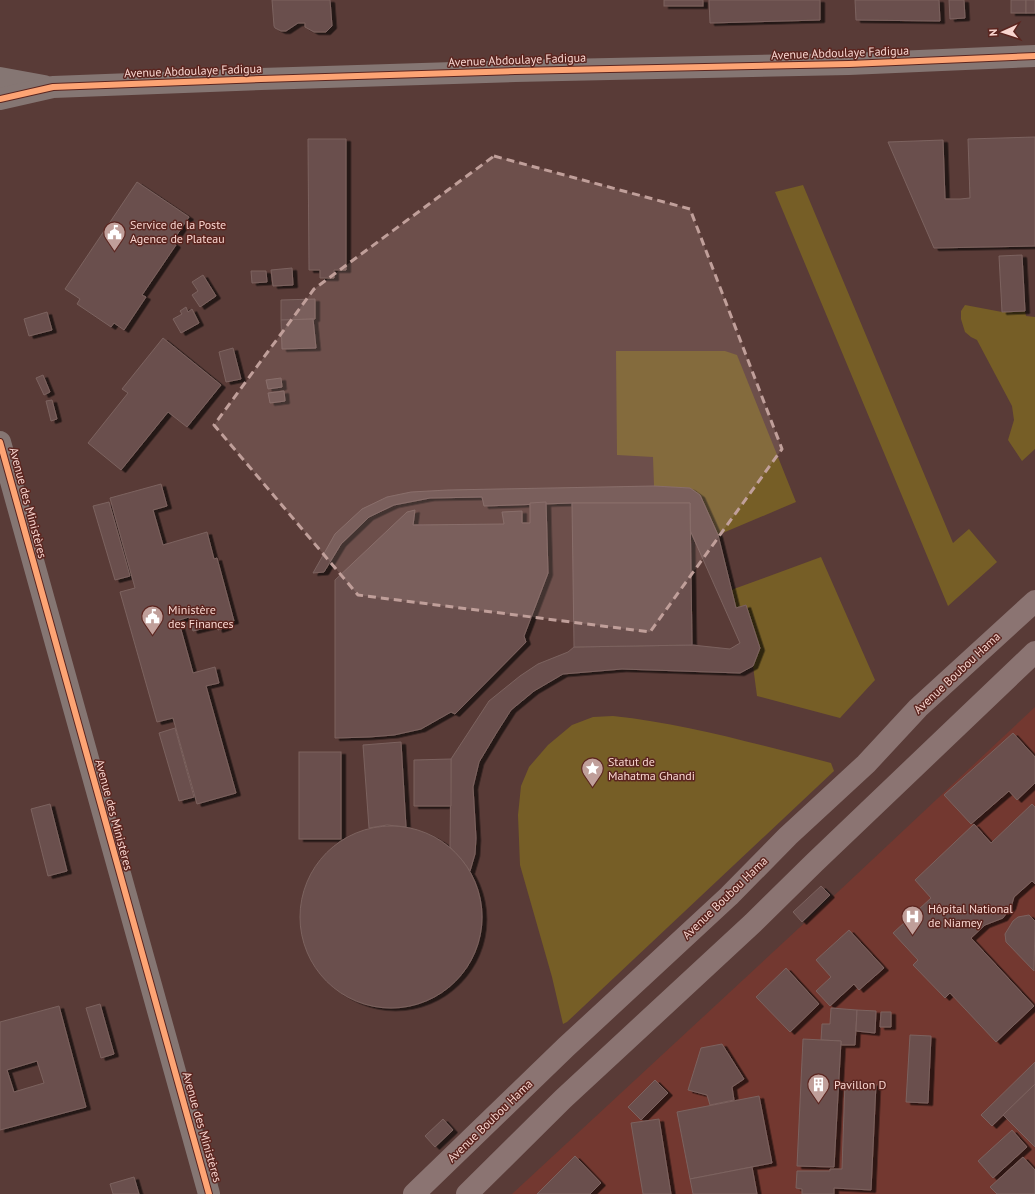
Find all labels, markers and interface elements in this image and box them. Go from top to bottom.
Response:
north arrow [983,12,1023,52]
text: N [986,29,1000,37]
street label: Avenue Abdoulaye Fadigua [771,43,909,62]
street label: Avenue Abdoulaye Fadigua [448,50,586,69]
street label: Avenue Abdoulaye Fadigua [124,61,262,80]
place label: Service de la Poste Agence de Plateau [130,217,226,246]
public building icon: Service de la Poste Agence de Plateau [101,219,127,252]
street label: Avenue des Ministères [6,446,51,560]
place label: Ministère des Finances [168,602,234,631]
public building icon: Ministère des Finances [140,604,166,637]
street label: Avenue Boubou Hama [910,629,1003,717]
place label: Statut de Mahatma Ghandi [608,754,695,783]
place icon: Statut de Mahatma Ghandi [580,756,606,789]
street label: Avenue des Ministères [92,758,137,872]
street label: Avenue Boubou Hama [679,853,770,942]
place label: Hôpital National de Niamey [928,901,1013,930]
hospital icon: Hôpital National de Niamey [899,903,925,936]
street label: Avenue des Ministères [180,1070,225,1184]
building icon: Pavillon D [806,1072,832,1105]
street label: Avenue Boubou Hama [444,1076,535,1165]
place label: Pavillon D [834,1077,886,1092]

